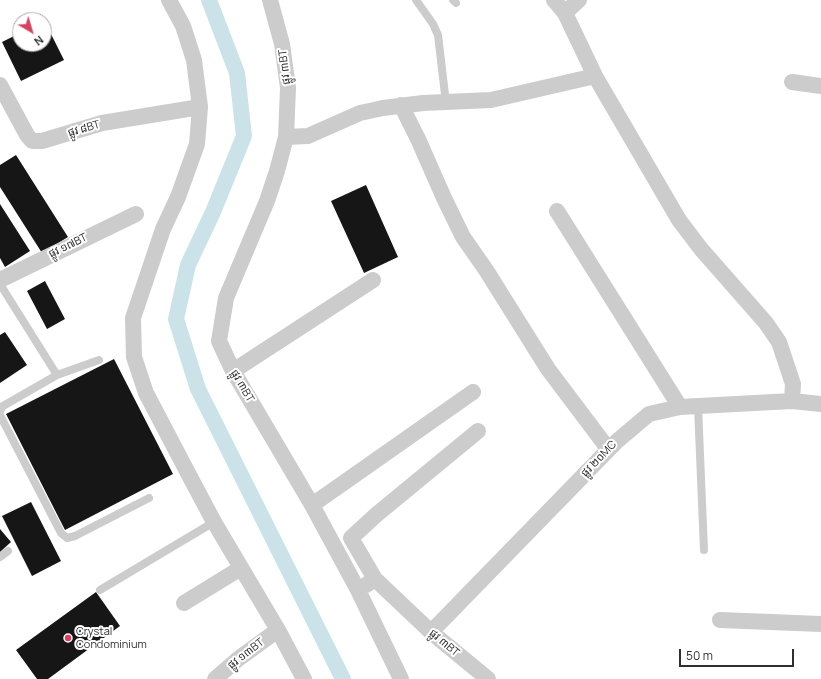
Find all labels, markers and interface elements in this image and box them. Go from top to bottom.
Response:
north arrow [12,12,52,52]
text: N [31,33,47,49]
street label: ផ្លូវ ៣BT [276,49,294,85]
street label: ផ្លូវ ៨BT [66,118,102,140]
street label: ផ្លូវ ១៧BT [46,231,90,261]
street label: ផ្លូវ ៣BT [227,367,257,405]
street label: ផ្លូវ ២០MC [579,438,619,480]
place label: Crystal Condominium [76,625,147,651]
street label: ផ្លូវ ៣BT [426,627,462,659]
marker: Crystal Condominium [63,633,73,643]
street label: ផ្លូវ ១៣BT [225,636,267,672]
scale bar [681,641,796,667]
text: 50 m [686,647,713,664]

